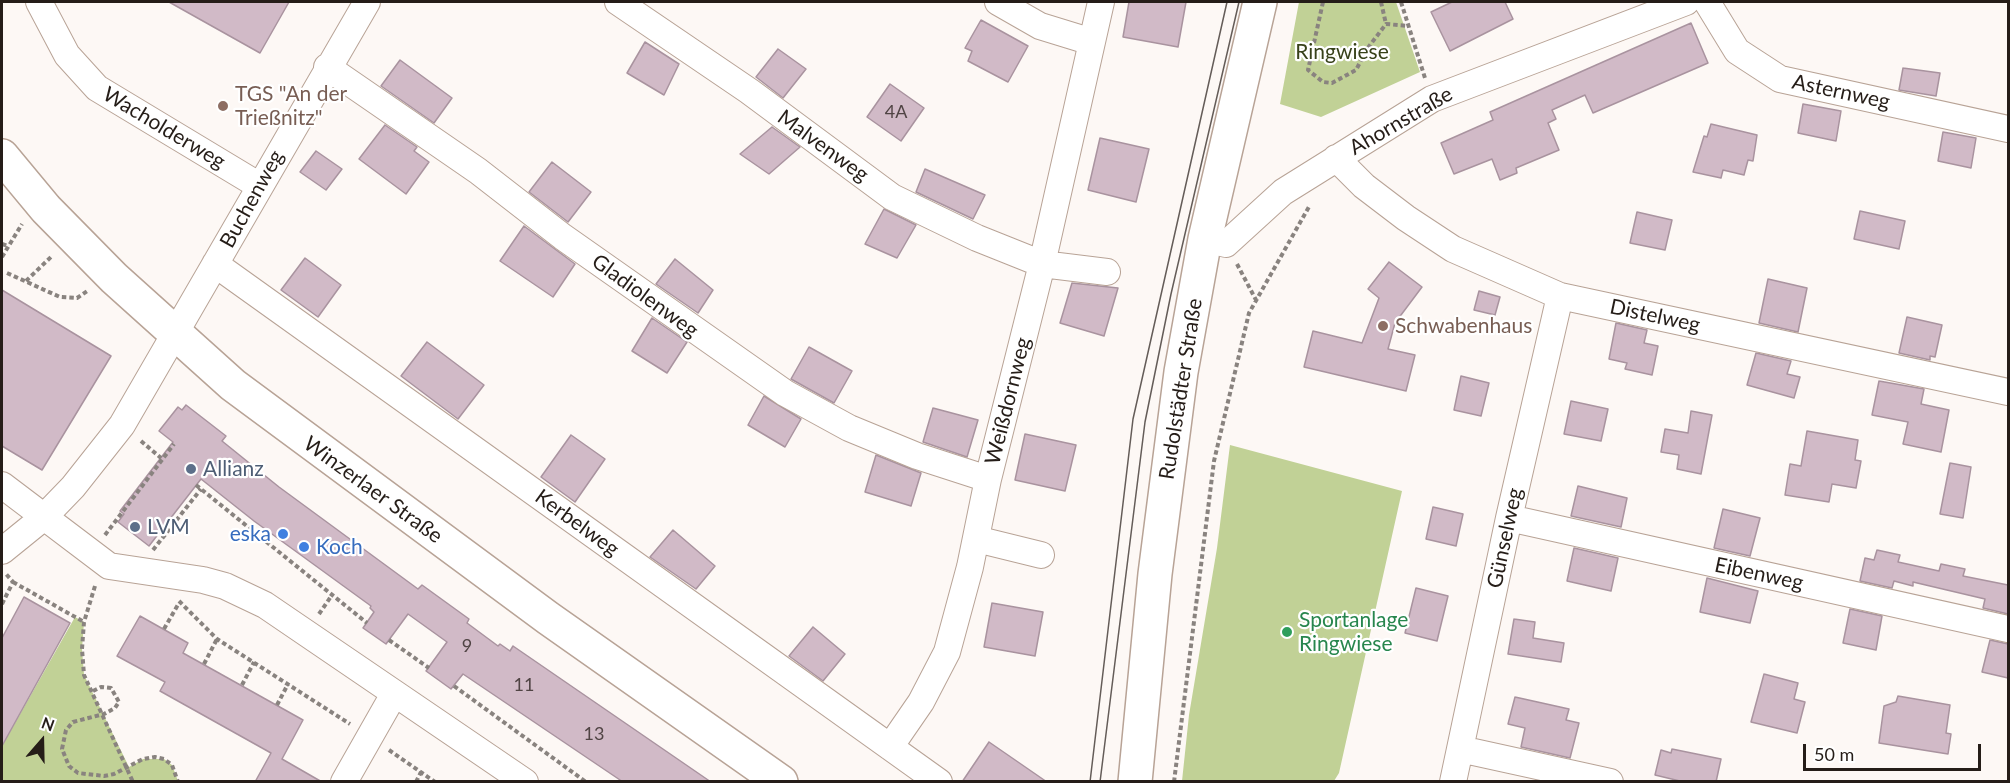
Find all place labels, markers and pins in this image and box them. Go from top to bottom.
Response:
place label: TGS "An der Trießnitz" [235,81,347,131]
marker: TGS "An der Trießnitz" [216,99,230,113]
place label: Schwabenhaus [1395,313,1532,339]
marker: Schwabenhaus [1376,319,1390,333]
place label: Allianz [203,456,264,482]
marker: Allianz [184,462,198,476]
place label: LVM [147,514,190,540]
marker: LVM [128,520,142,534]
place label: eska [230,521,271,547]
marker: eska [276,527,290,541]
place label: Koch [316,534,363,560]
marker: Koch [297,540,311,554]
place label: Sportanlage Ringwiese [1299,607,1408,657]
marker: Sportanlage Ringwiese [1280,625,1294,639]

